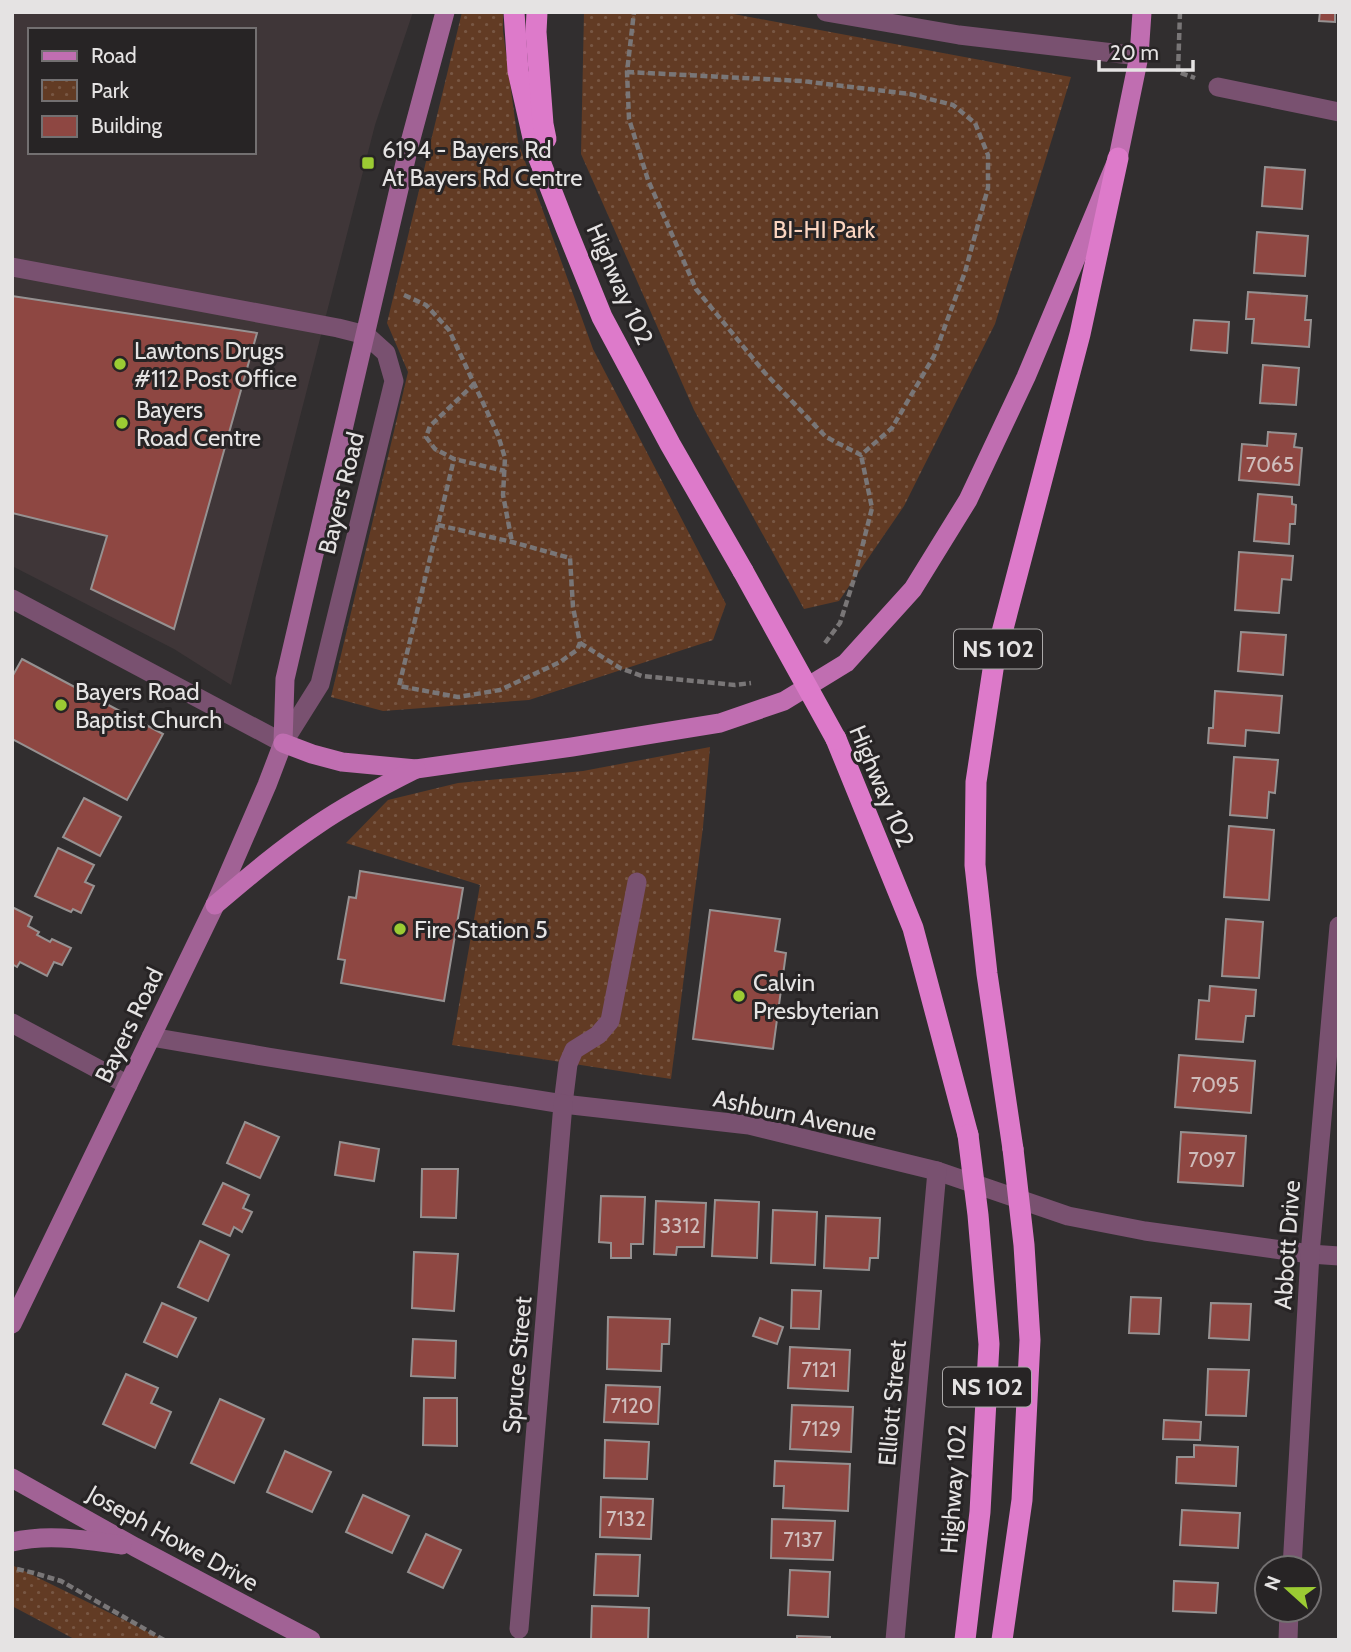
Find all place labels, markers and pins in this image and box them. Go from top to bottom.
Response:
place label: 6194 - Bayers Rd At Bayers Rd Centre [382,135,582,192]
marker: 6194 - Bayers Rd At Bayers Rd Centre [360,155,376,171]
place label: Lawtons Drugs #112 Post Office [134,336,297,393]
marker: Lawtons Drugs #112 Post Office [112,356,128,372]
place label: Bayers Road Centre [136,395,261,452]
marker: Bayers Road Centre [114,415,130,431]
place label: Bayers Road Baptist Church [75,677,222,734]
marker: Bayers Road Baptist Church [53,697,69,713]
place label: Fire Station 5 [414,915,548,944]
marker: Fire Station 5 [392,921,408,937]
place label: Calvin Presbyterian [753,968,879,1025]
marker: Calvin Presbyterian [731,988,747,1004]

